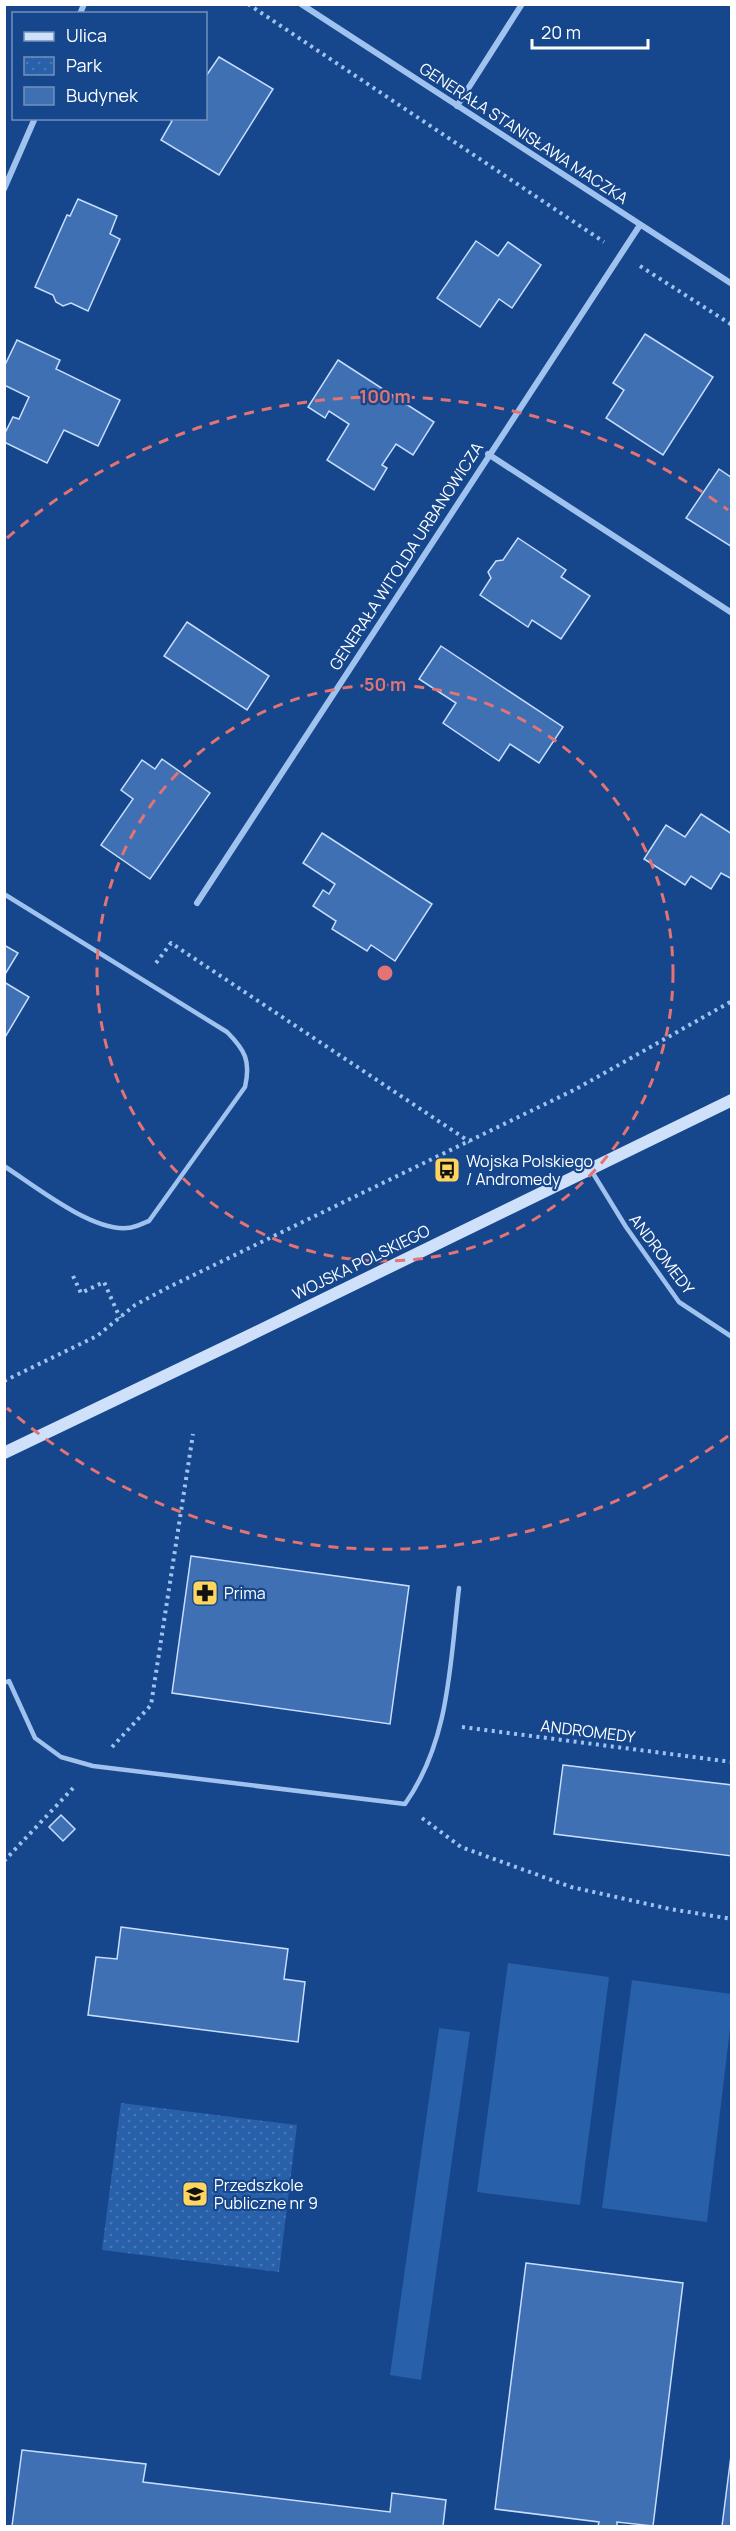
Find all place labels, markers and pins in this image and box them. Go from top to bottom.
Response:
centre of rings [375,963,395,983]
place label: Wojska Polskiego / Andromedy [466,1150,593,1190]
bus stop icon: Wojska Polskiego / Andromedy [432,1155,462,1185]
pharmacy icon: Prima [190,1578,220,1608]
place label: Prima [224,1582,266,1604]
place label: Przedszkole Publiczne nr 9 [214,2174,318,2214]
school or university icon: Przedszkole Publiczne nr 9 [180,2179,210,2209]

